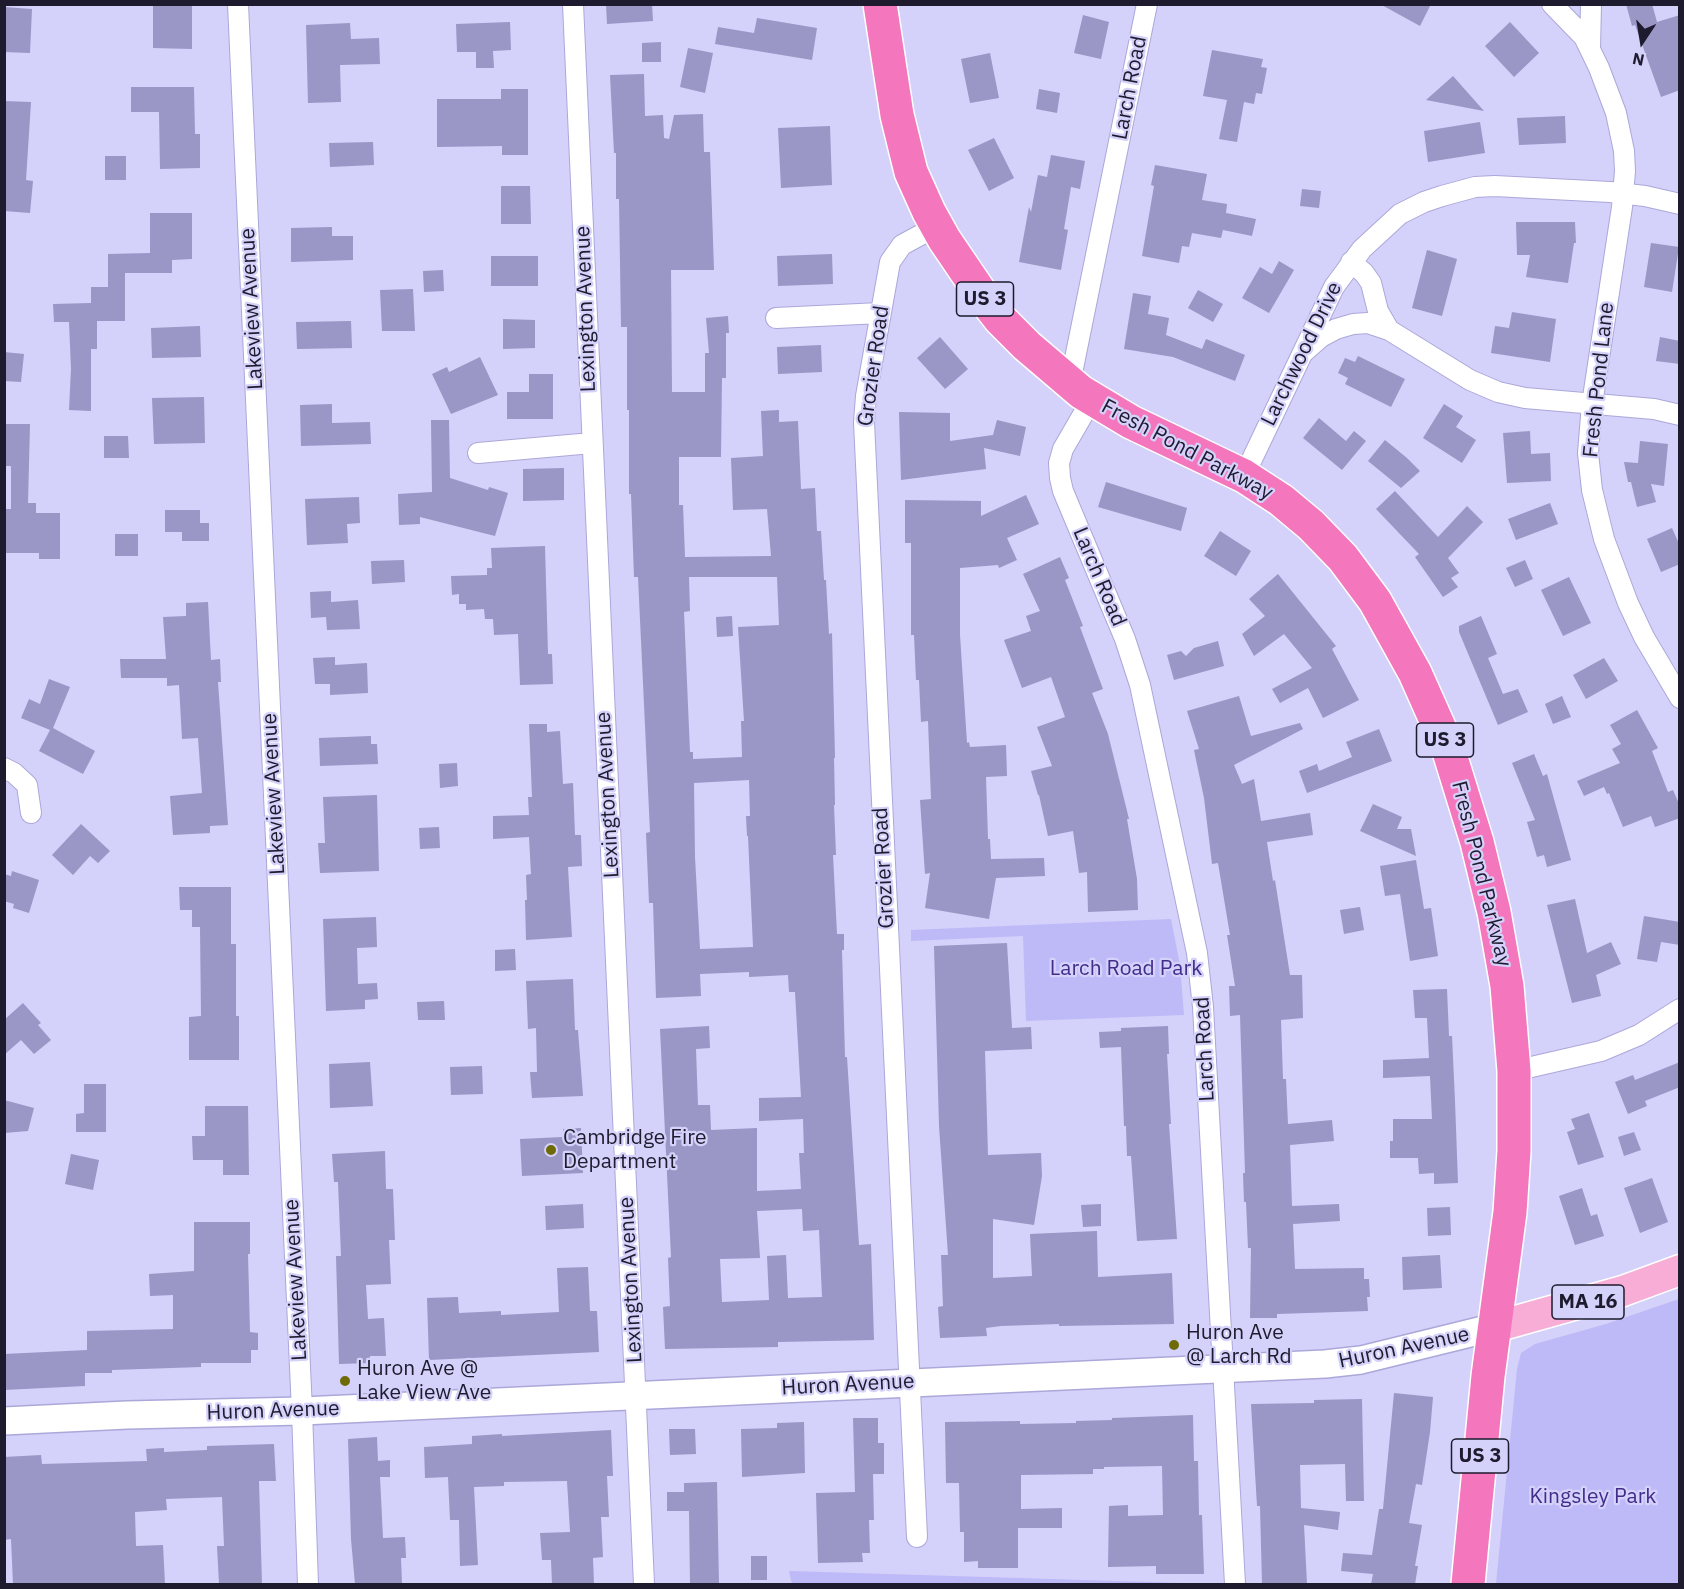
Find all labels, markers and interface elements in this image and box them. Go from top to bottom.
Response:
north arrow [1612,12,1672,72]
street label: Larch Road [1108,34,1152,142]
text: N [1631,49,1646,71]
street label: Lexington Avenue [571,225,601,393]
street label: Lakeview Avenue [235,227,269,391]
street label: Larchwood Drive [1256,278,1348,430]
road number: US 3 [956,282,1014,316]
street label: Fresh Pond Lane [1578,301,1620,459]
street label: Grozier Road [853,304,895,428]
street label: Fresh Pond Parkway [1097,394,1277,506]
street label: Larch Road [1067,524,1131,630]
street label: Lexington Avenue [591,711,625,879]
street label: Lakeview Avenue [257,712,291,876]
road number: US 3 [1416,723,1474,757]
street label: Fresh Pond Parkway [1446,778,1516,970]
street label: Grozier Road [868,807,900,929]
park label: Larch Road Park [1050,956,1202,982]
street label: Larch Road [1190,996,1220,1102]
place label: Cambridge Fire Department [563,1125,706,1175]
marker: Cambridge Fire Department [544,1143,558,1157]
street label: Lexington Avenue [614,1196,648,1364]
street label: Lakeview Avenue [279,1198,313,1362]
road number: MA 16 [1552,1285,1624,1319]
place label: Huron Ave @ Larch Rd [1186,1320,1292,1370]
street label: Huron Avenue [1336,1322,1472,1374]
marker: Huron Ave @ Larch Rd [1167,1338,1181,1352]
place label: Huron Ave @ Lake View Ave [357,1356,491,1406]
street label: Huron Avenue [781,1369,915,1401]
marker: Huron Ave @ Lake View Ave [338,1374,352,1388]
street label: Huron Avenue [206,1396,340,1426]
road number: US 3 [1452,1439,1508,1473]
park label: Kingsley Park [1530,1484,1656,1510]

